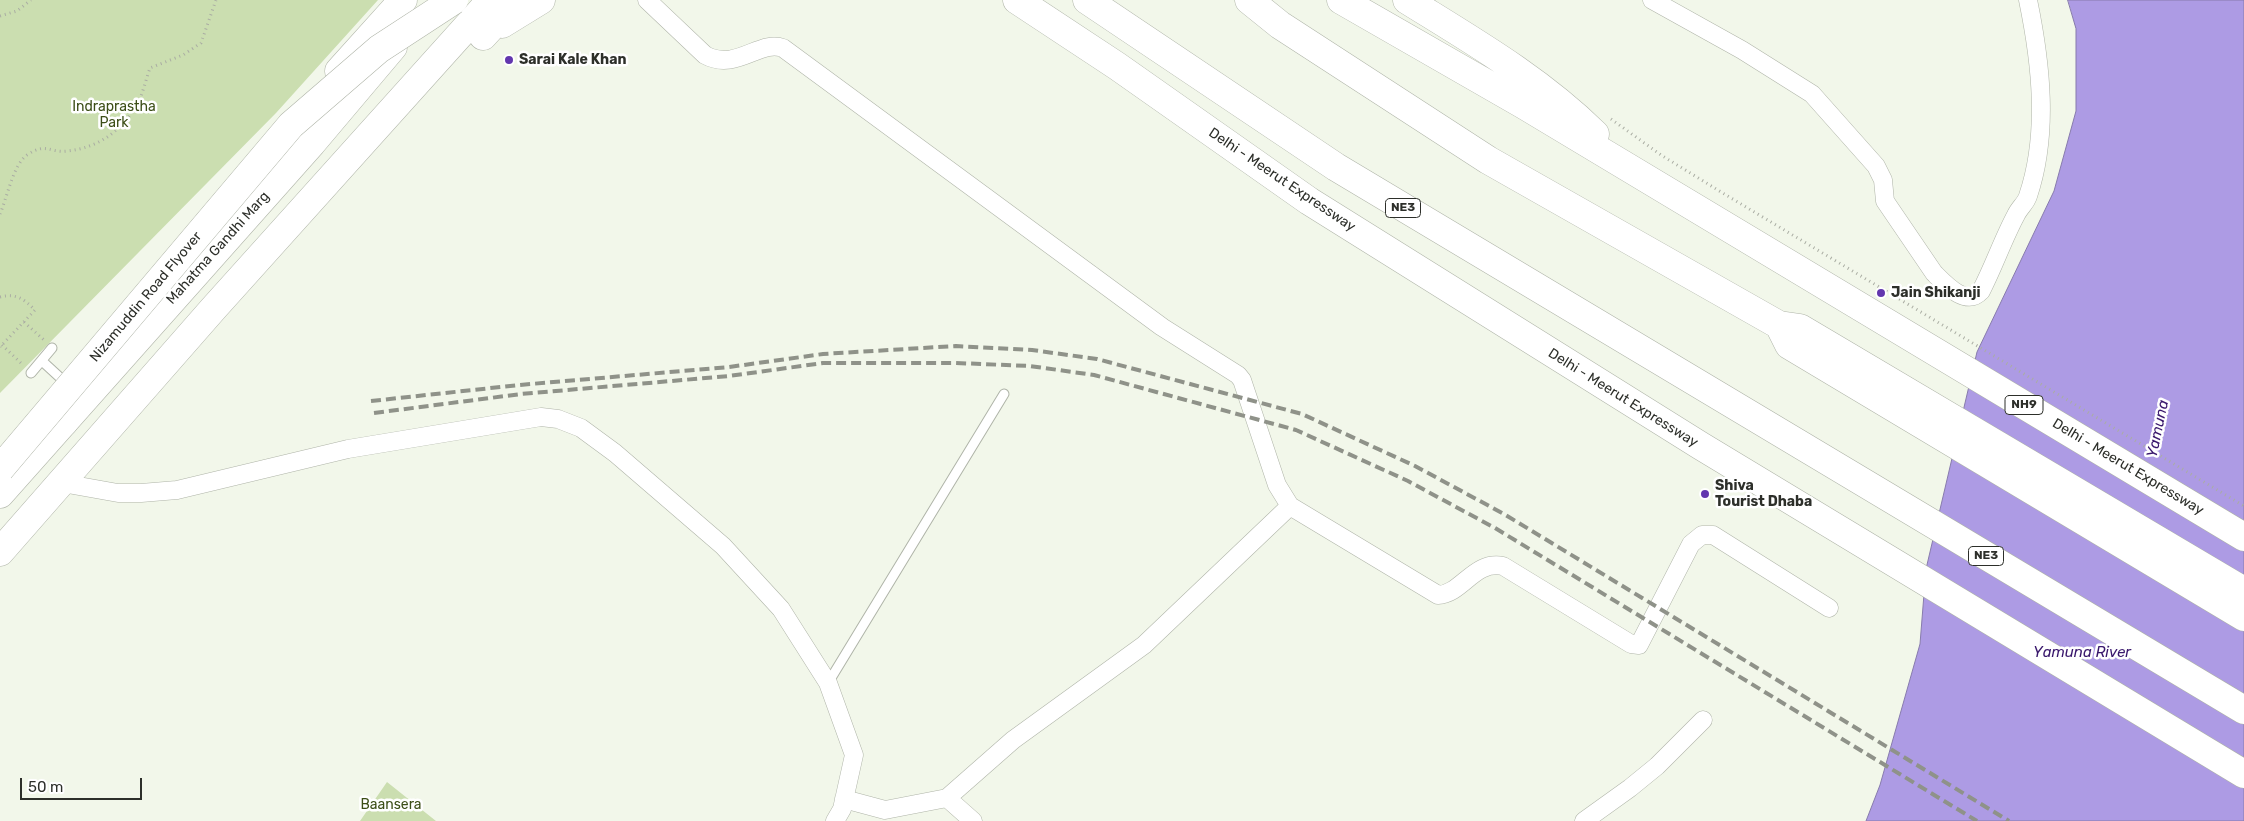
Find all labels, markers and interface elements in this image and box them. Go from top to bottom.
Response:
place label: Sarai Kale Khan [519,52,626,68]
marker: Sarai Kale Khan [503,54,515,66]
park label: Indraprastha Park [72,99,156,132]
street label: Delhi - Meerut Expressway [1205,124,1359,236]
street label: Mahatma Gandhi Marg [163,188,273,308]
road number: NE3 [1386,198,1420,218]
street label: Nizamuddin Road Flyover [87,228,205,366]
place label: Jain Shikanji [1891,285,1981,301]
marker: Jain Shikanji [1875,287,1887,299]
street label: Delhi - Meerut Expressway [1545,345,1701,451]
road number: NH9 [2005,396,2043,414]
water label: Yamuna [2143,398,2173,460]
street label: Delhi - Meerut Expressway [2049,415,2207,519]
place label: Shiva Tourist Dhaba [1715,478,1812,511]
marker: Shiva Tourist Dhaba [1699,488,1711,500]
road number: NE3 [1968,546,2004,566]
water label: Yamuna River [2033,644,2131,662]
scale bar [22,768,145,800]
text: 50 m [28,778,63,796]
park label: Baansera [360,797,422,813]

